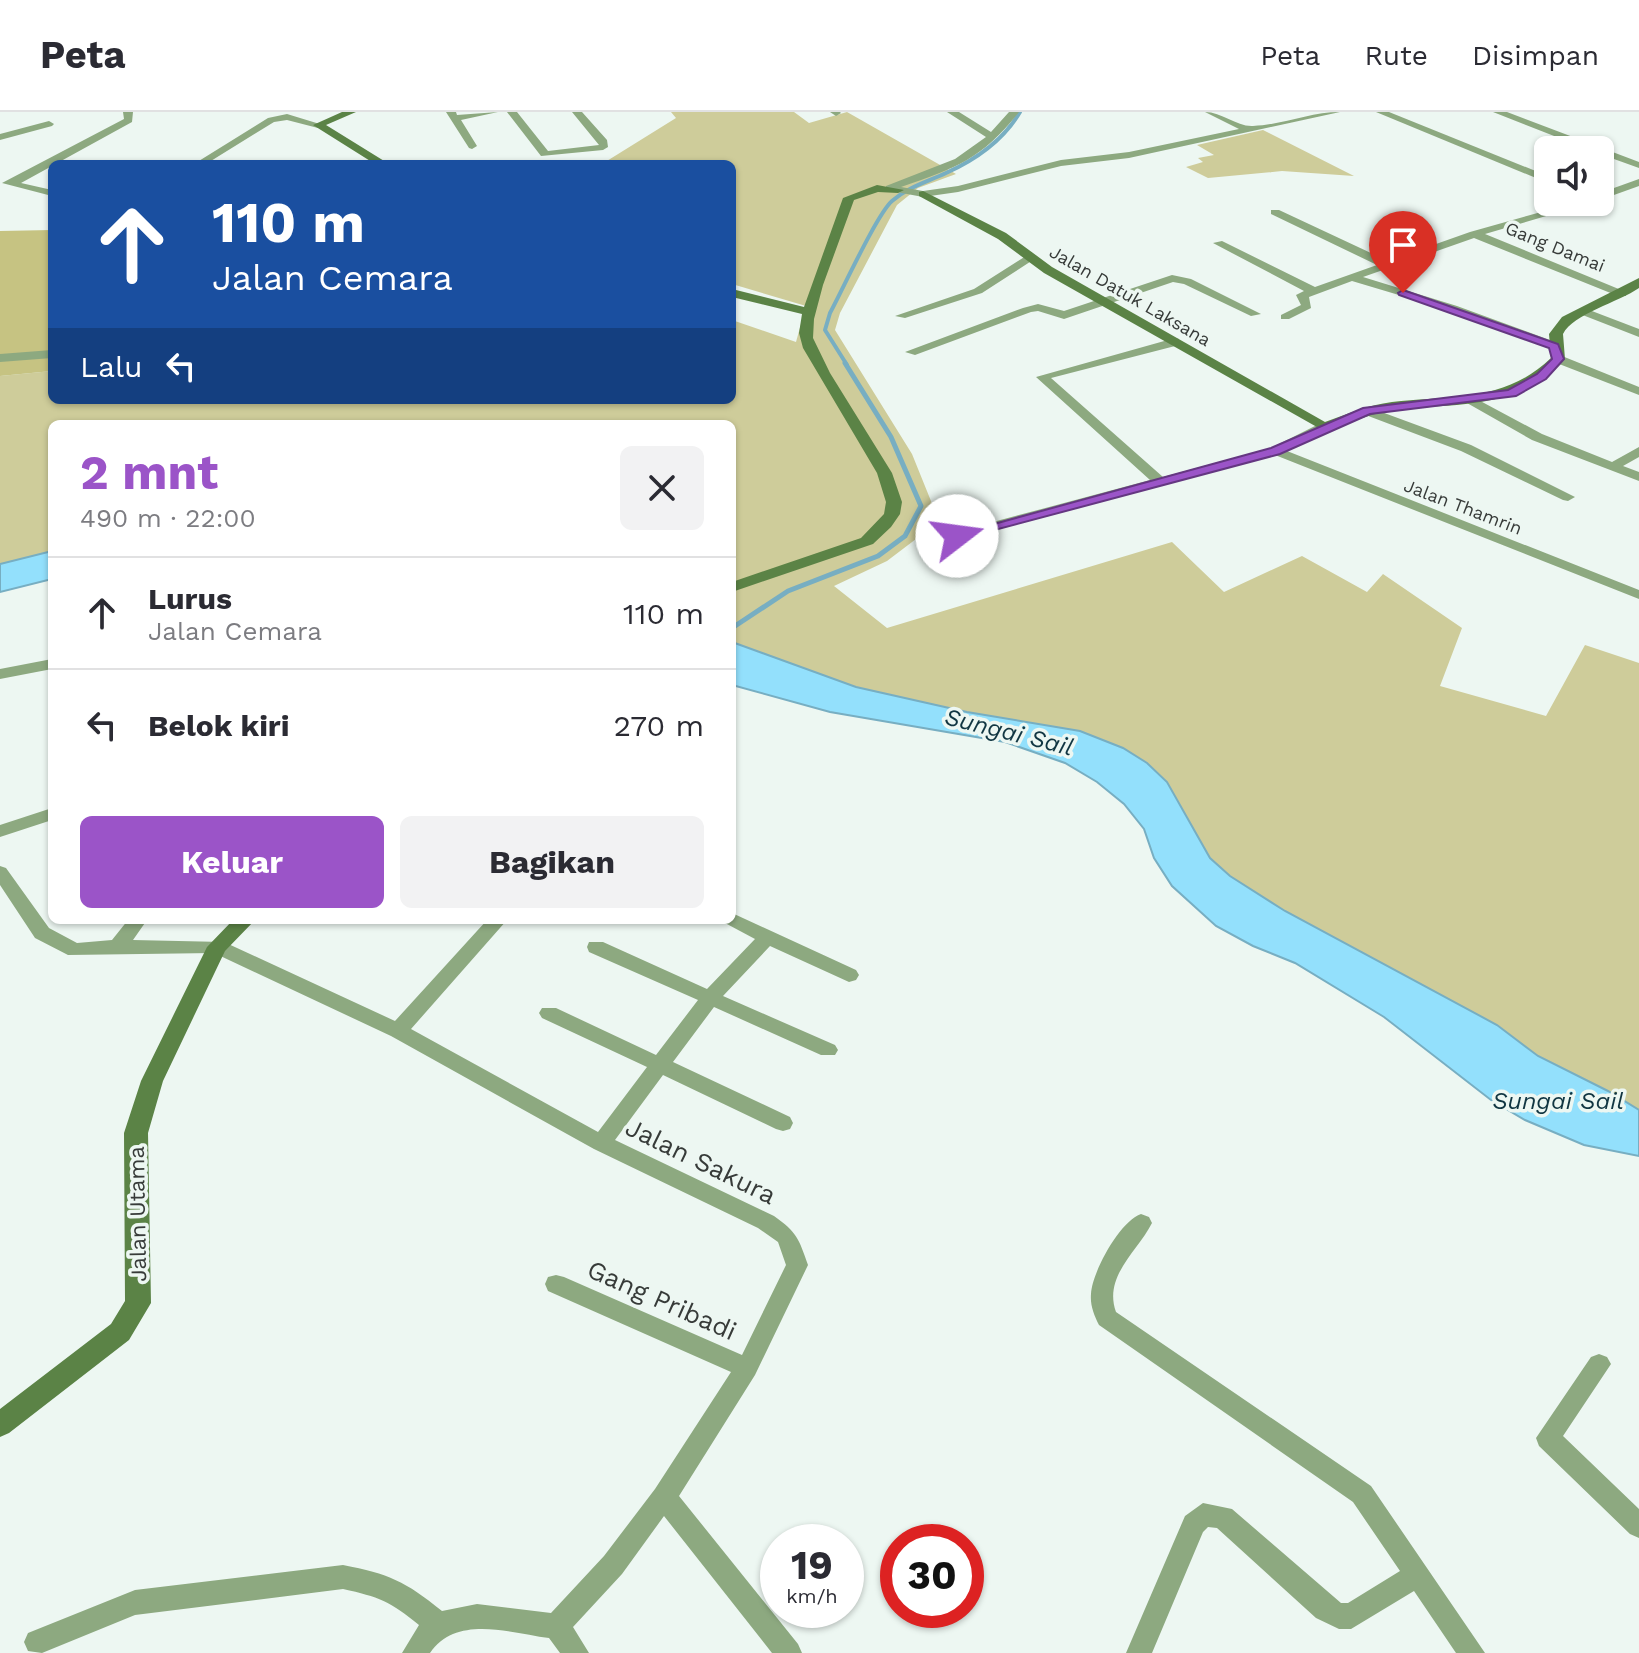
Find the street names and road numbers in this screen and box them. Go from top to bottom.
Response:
street label: Gang Damai [1502,217,1608,276]
street label: Jalan Datuk Laksana [1046,241,1214,350]
street label: Jalan Thamrin [1401,474,1525,539]
street label: Jalan Sakura [621,1112,781,1210]
street label: Jalan Utama [124,1146,151,1282]
street label: Gang Pribadi [583,1254,741,1346]

